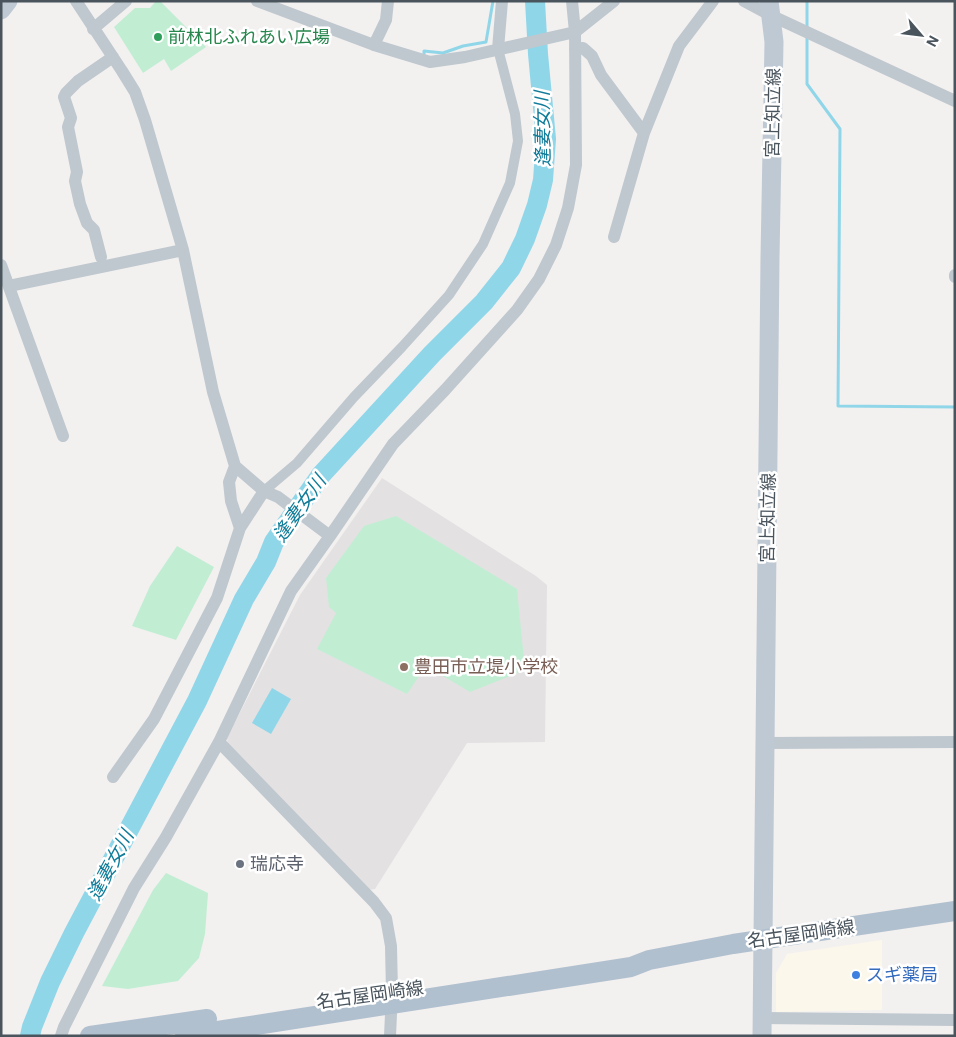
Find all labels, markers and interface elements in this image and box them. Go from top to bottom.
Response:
north arrow [896,10,946,60]
place label: 前林北ふれあい広場 [168,26,330,47]
marker: 前林北ふれあい広場 [152,31,164,43]
text: N [923,33,942,49]
street label: 宮上知立線 [761,68,784,158]
water label: 逢妻女川 [530,89,555,167]
water label: 逢妻女川 [268,469,332,546]
street label: 宮上知立線 [756,473,779,563]
place label: 豊田市立堤小学校 [414,656,558,677]
marker: 豊田市立堤小学校 [398,661,410,673]
water label: 逢妻女川 [82,825,139,904]
place label: 瑞応寺 [250,853,304,874]
marker: 瑞応寺 [234,858,246,870]
street label: 名古屋岡崎線 [746,916,856,951]
place label: スギ薬局 [866,964,938,985]
marker: スギ薬局 [850,969,862,981]
street label: 名古屋岡崎線 [315,977,425,1012]

